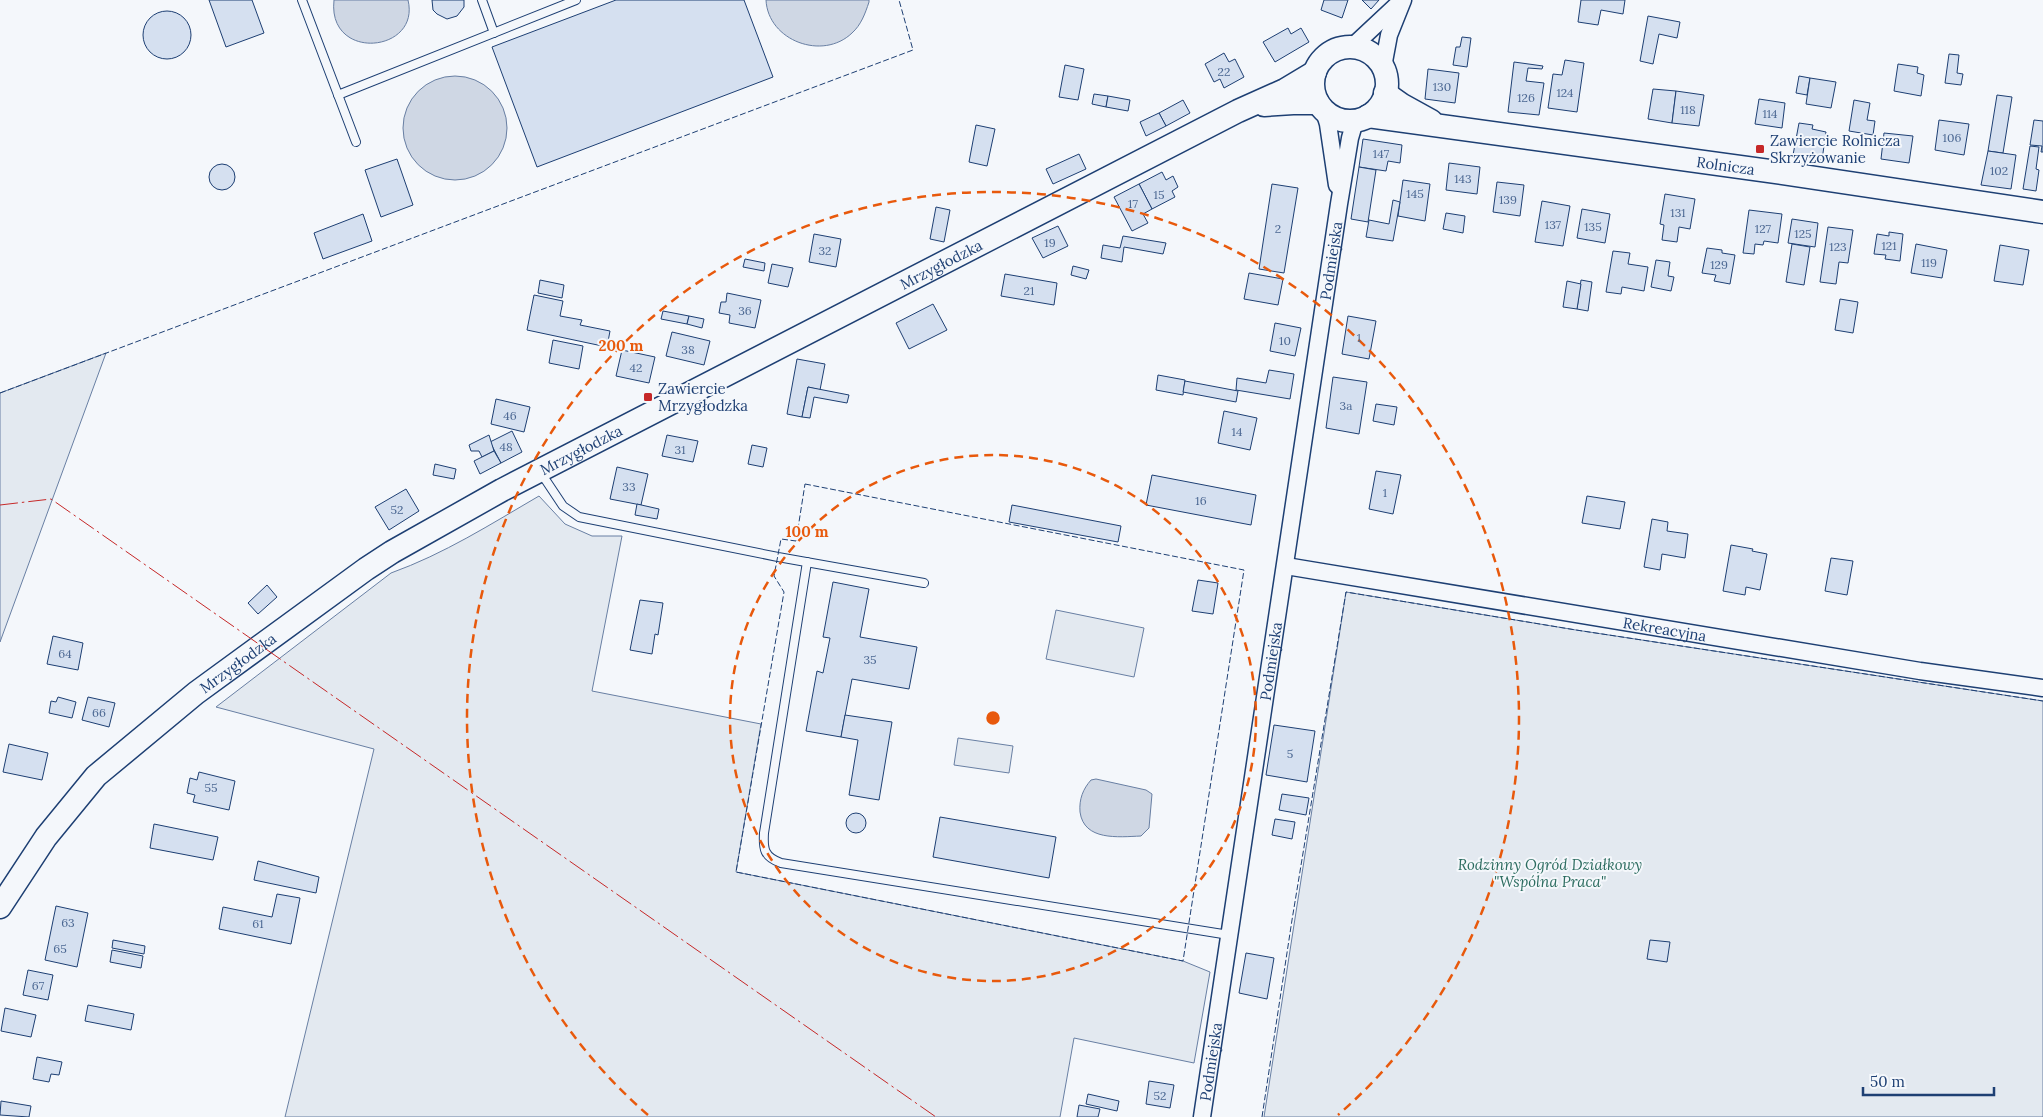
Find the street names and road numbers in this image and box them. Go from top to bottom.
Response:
street label: Rolnicza [1695,152,1756,178]
street label: Podmiejska [1315,220,1346,301]
street label: Mrzygłodzka [896,235,986,293]
street label: Mrzygłodzka [536,420,625,478]
street label: Rekreacyjna [1622,612,1708,645]
street label: Podmiejska [1255,620,1286,702]
street label: Mrzygłodzka [196,628,280,697]
street label: Podmiejska [1195,1021,1226,1102]

